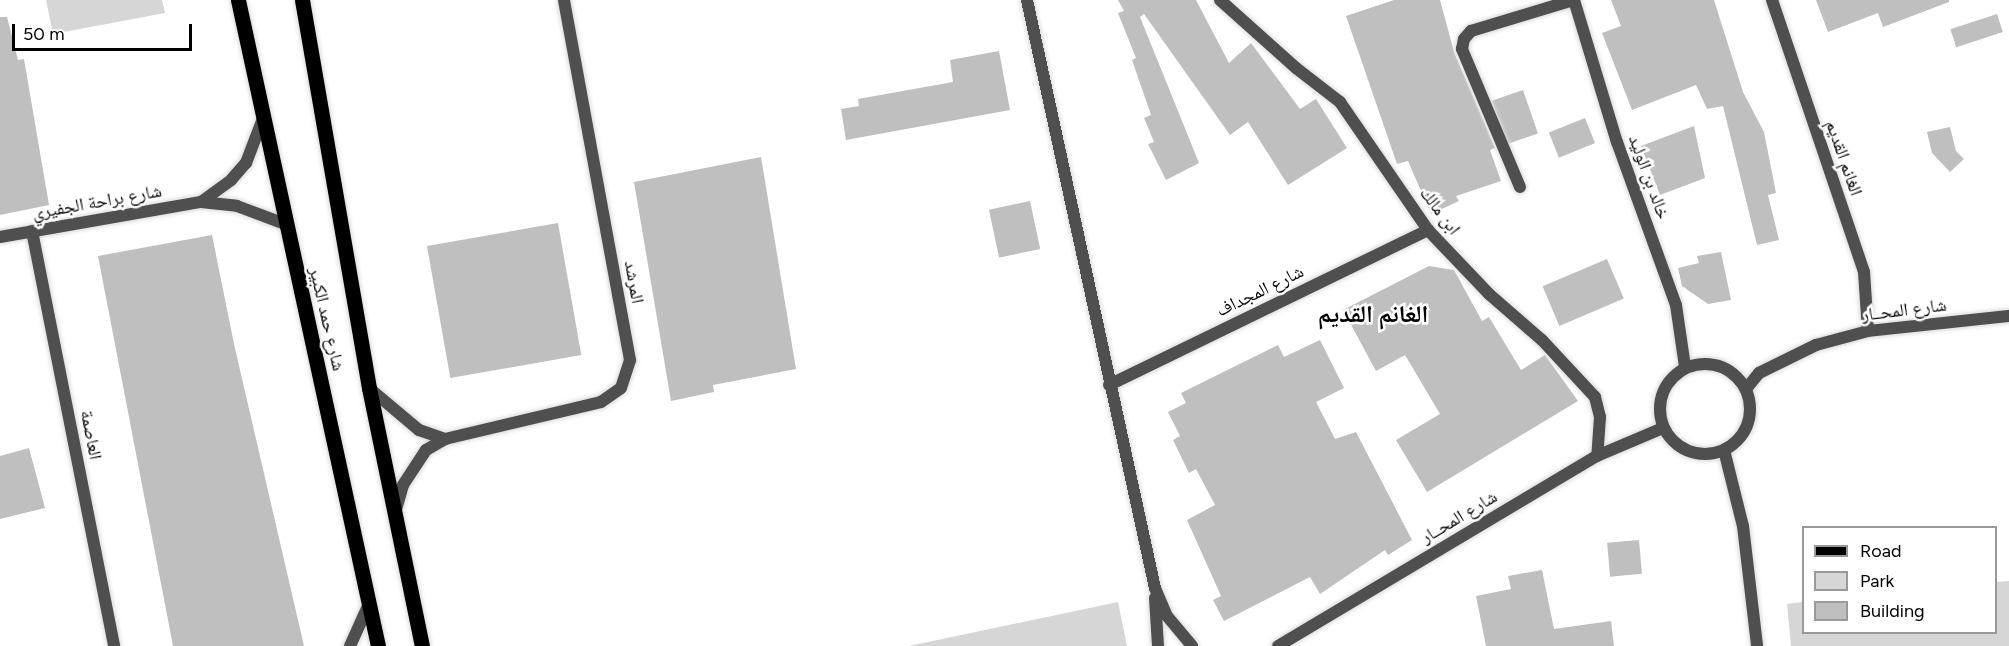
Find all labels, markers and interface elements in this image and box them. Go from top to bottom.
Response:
scale bar [15,12,195,50]
text: 50 m [23,23,65,45]
street label: الغانم القديم [1821,117,1867,199]
street label: خالد بن الوليد [1624,132,1674,222]
street label: شارع براحة الجفيري [31,180,163,224]
street label: ابن مالك [1415,183,1465,239]
street label: المرشد [620,259,648,305]
street label: شارع المجداف [1213,261,1307,321]
street label: شارع حمد الكبير [305,265,349,373]
street label: شارع المحــار [1860,294,1948,326]
district label: الغانم القديم [1318,300,1428,328]
street label: العاصمة [76,408,106,462]
street label: شارع المحــار [1417,486,1501,548]
legend [1802,526,1997,634]
text: Road [1860,540,1901,562]
text: Park [1860,570,1894,592]
text: Building [1860,600,1925,622]

